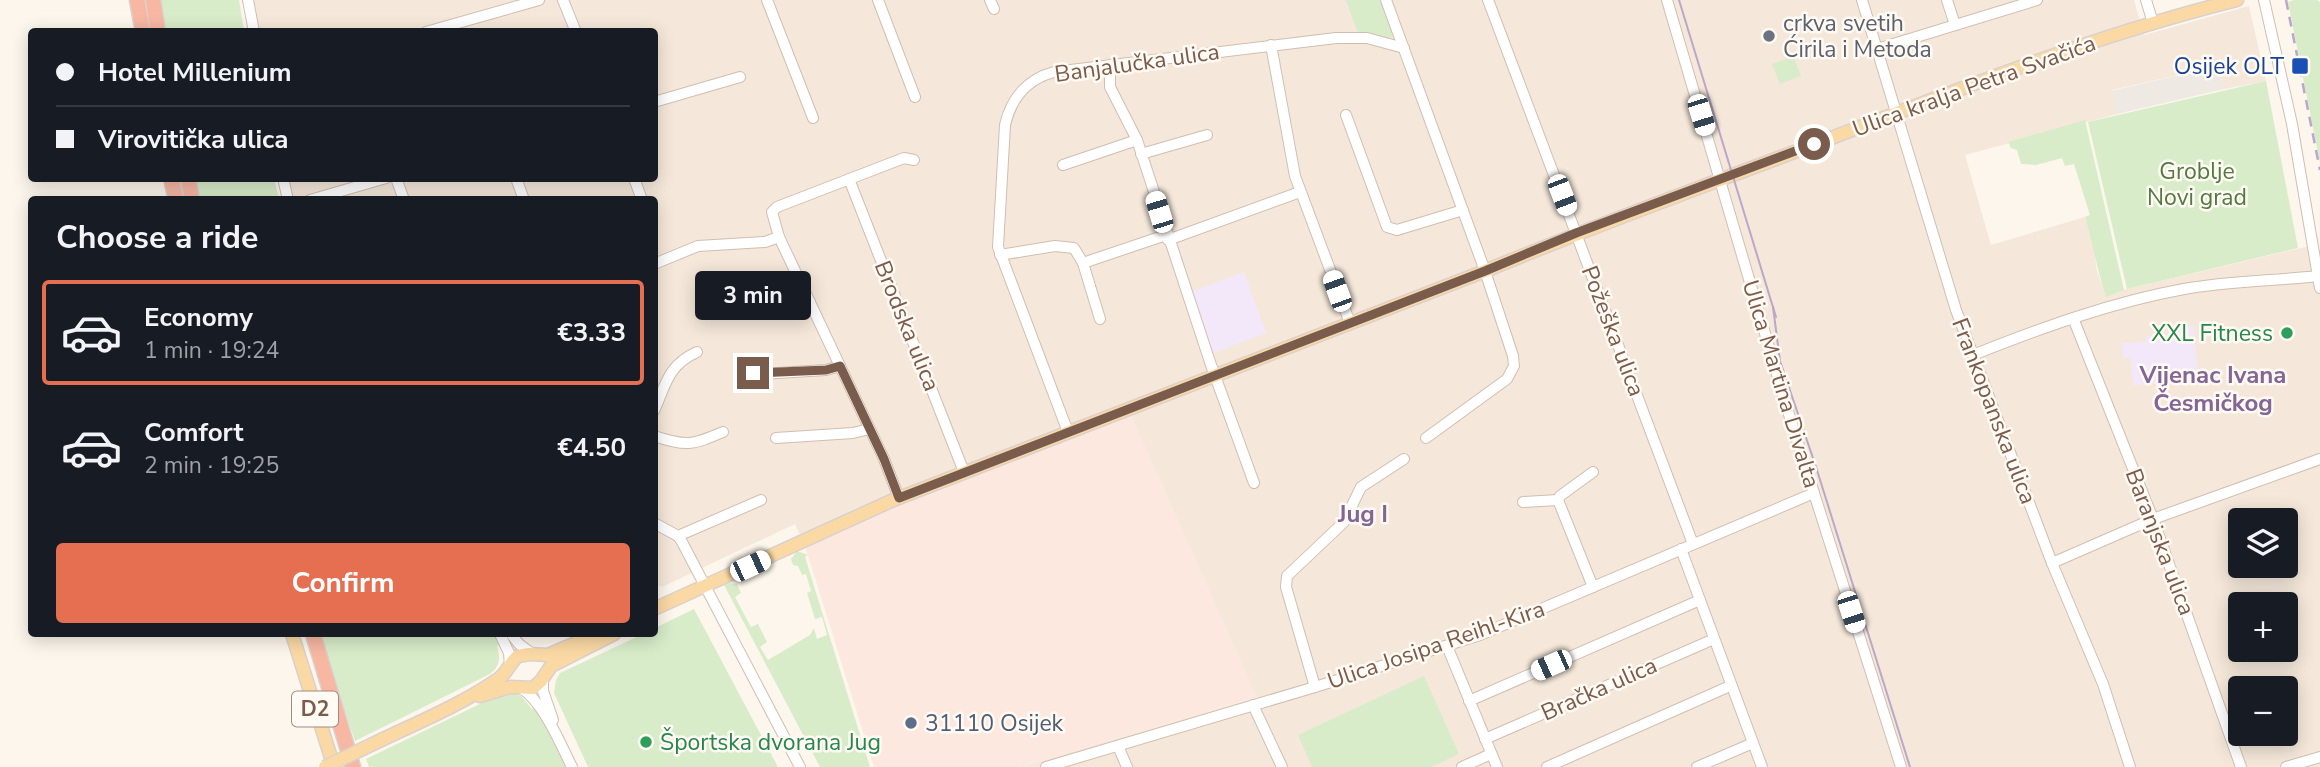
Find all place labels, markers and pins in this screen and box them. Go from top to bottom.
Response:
place label: crkva svetih Ćirila i Metoda [1783,8,1932,65]
marker: crkva svetih Ćirila i Metoda [1761,28,1777,44]
place label: Osijek OLT [2174,51,2284,82]
marker: Osijek OLT [2290,56,2310,76]
place label: XXL Fitness [2151,318,2273,349]
marker: XXL Fitness [2279,325,2295,341]
place label: 31110 Osijek [925,708,1064,739]
marker: 31110 Osijek [903,715,919,731]
place label: Športska dvorana Jug [660,727,881,758]
marker: Športska dvorana Jug [638,734,654,750]

